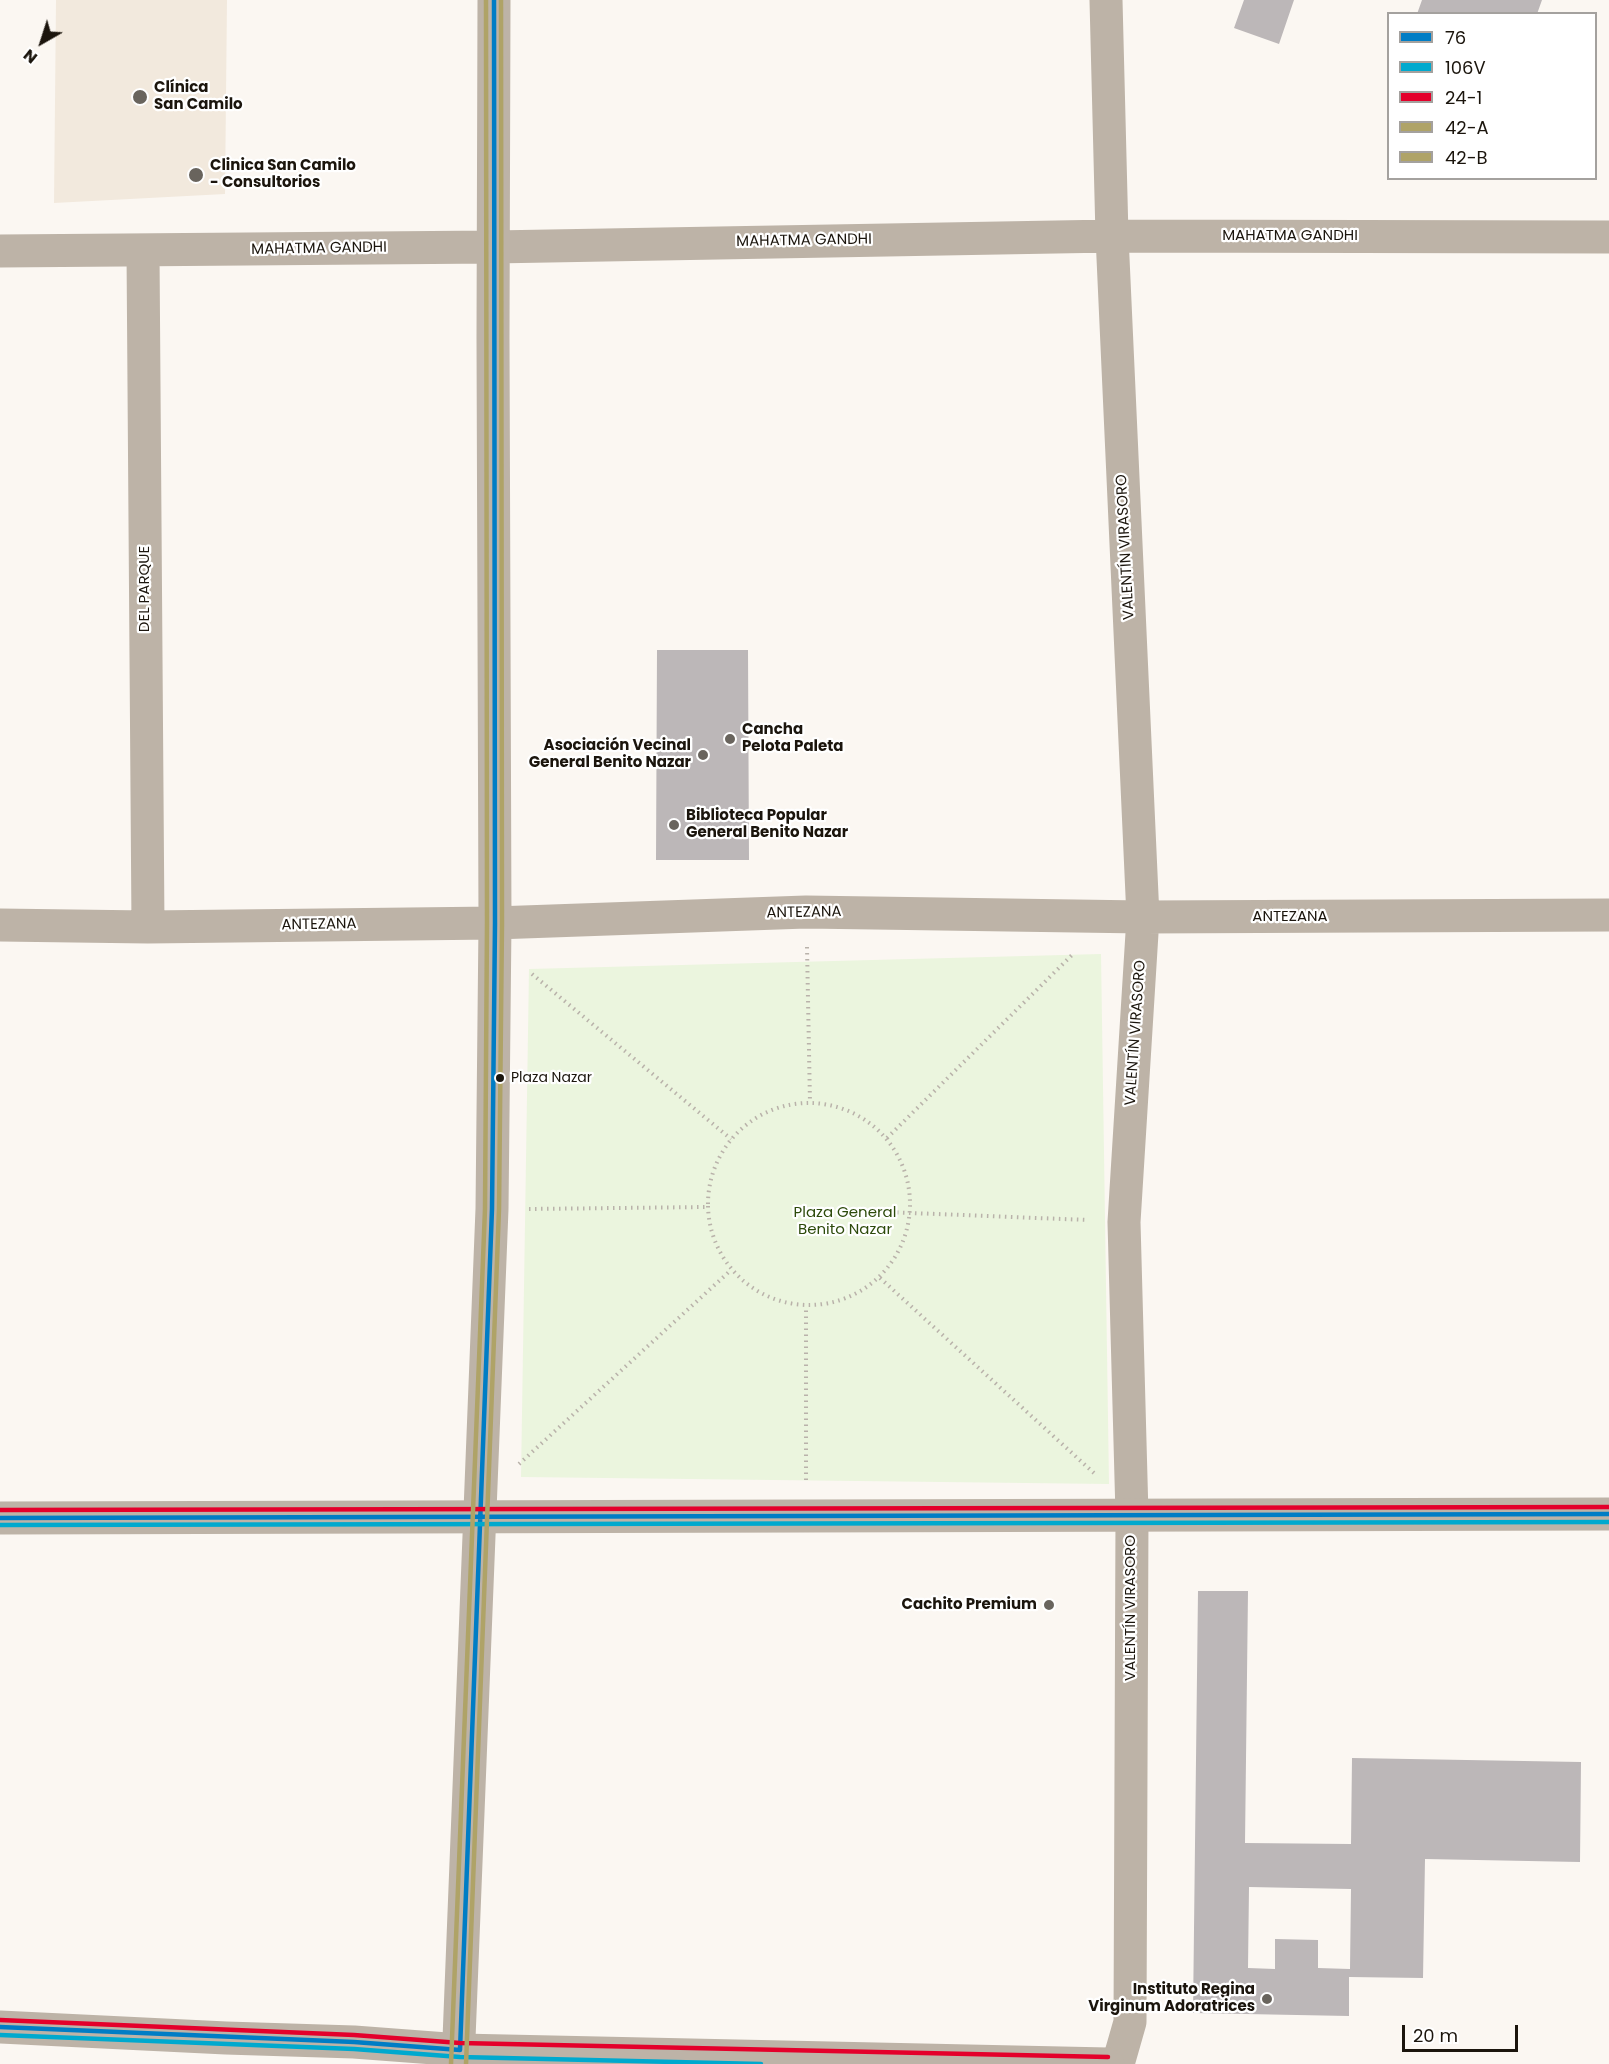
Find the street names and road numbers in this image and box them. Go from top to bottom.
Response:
street label: MAHATMA GANDHI [1222,227,1358,245]
street label: MAHATMA GANDHI [736,231,872,251]
street label: MAHATMA GANDHI [251,239,387,259]
street label: VALENTÍN VIRASORO [1113,474,1139,620]
street label: DEL PARQUE [136,546,154,632]
street label: ANTEZANA [766,903,842,923]
street label: ANTEZANA [1252,908,1328,926]
street label: ANTEZANA [281,915,357,935]
street label: VALENTÍN VIRASORO [1122,960,1150,1106]
street label: VALENTÍN VIRASORO [1122,1535,1140,1681]

